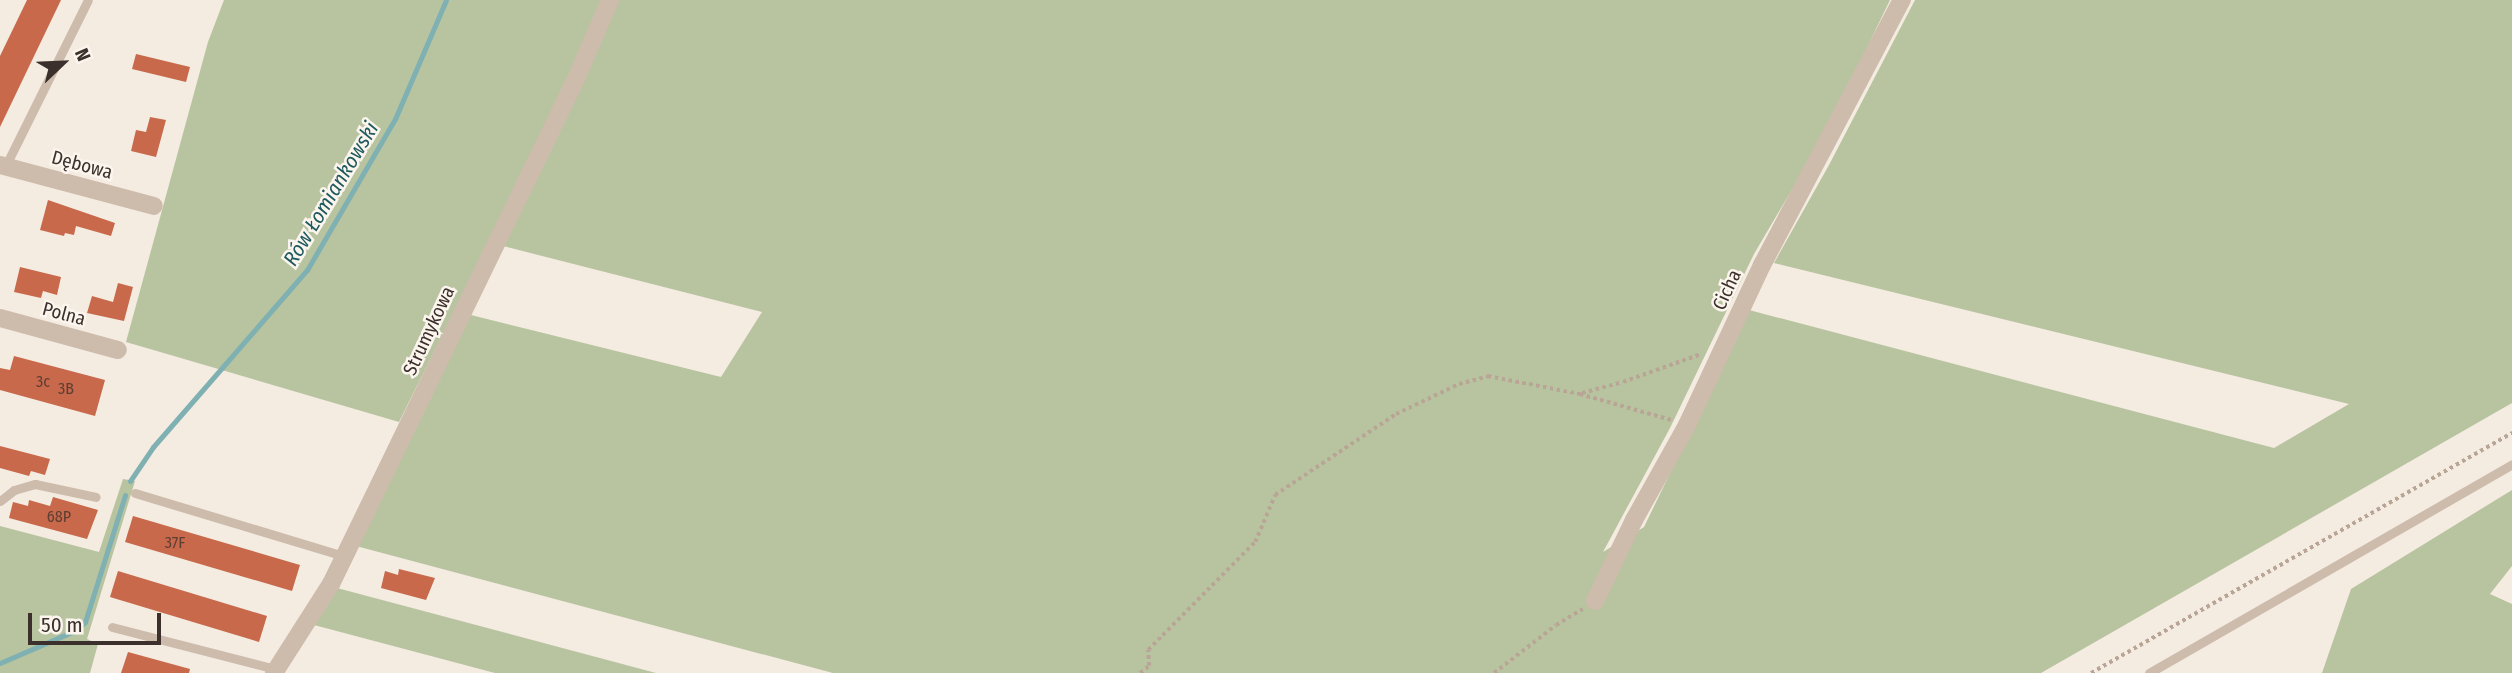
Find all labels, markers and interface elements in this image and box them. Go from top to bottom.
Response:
north arrow [28,28,98,98]
text: N [70,45,96,64]
water label: Rów Łomiankowski [278,117,384,271]
street label: Dębowa [49,146,115,184]
street label: Cicha [1708,266,1746,314]
street label: Strumykowa [399,283,459,379]
street label: Polna [40,297,88,331]
house number: 3c [36,372,50,392]
house number: 3B [58,379,74,399]
house number: 68P [47,507,71,527]
house number: 37F [165,533,185,553]
scale bar [32,600,164,644]
text: 50 m [41,612,83,638]

